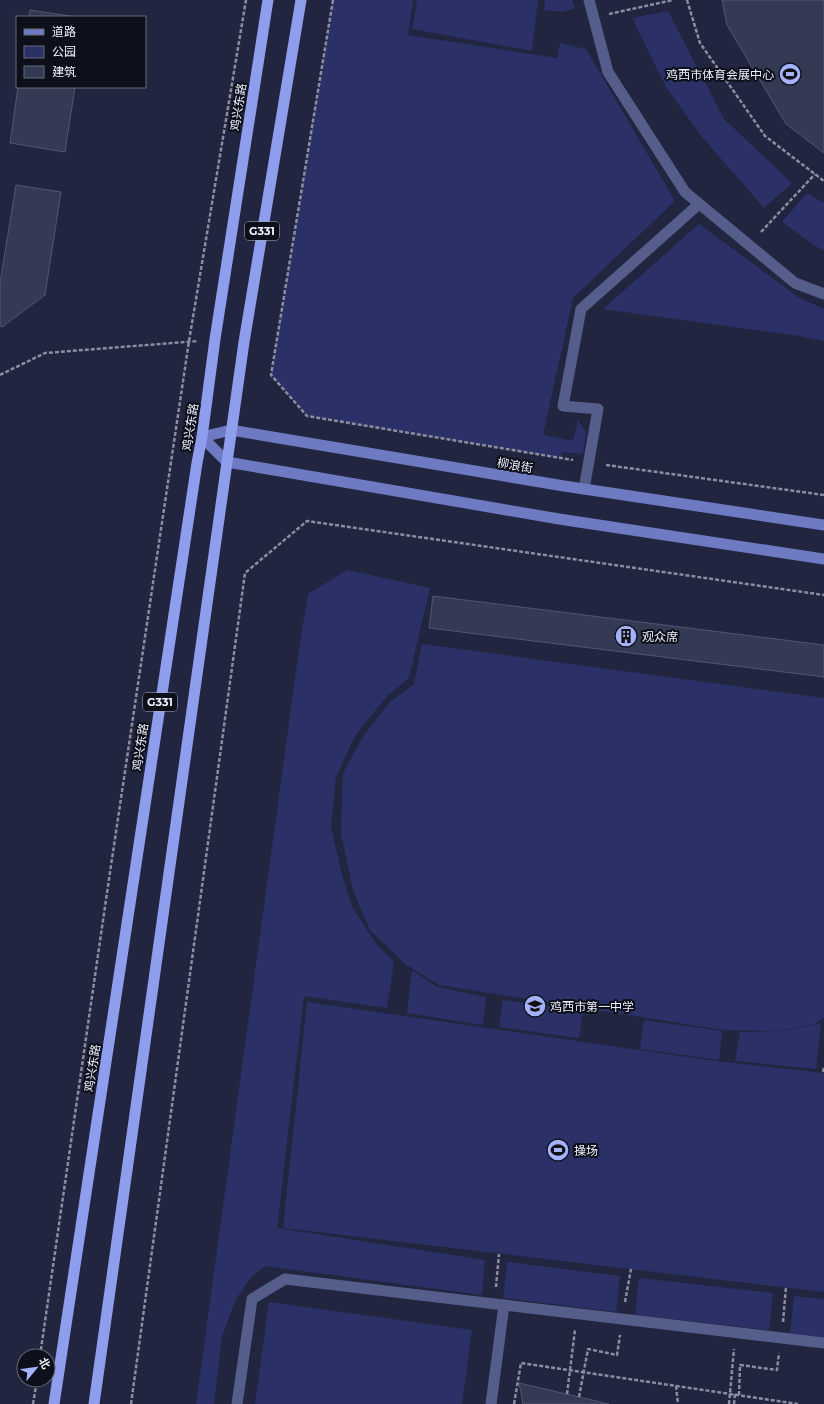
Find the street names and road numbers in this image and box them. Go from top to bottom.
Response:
street label: 鸡兴东路 [227,82,249,132]
road number: G331 [245,222,279,240]
street label: 鸡兴东路 [179,402,201,452]
street label: 柳浪街 [496,454,534,476]
road number: G331 [143,693,177,711]
street label: 鸡兴东路 [129,722,151,772]
street label: 鸡兴东路 [81,1043,103,1093]

